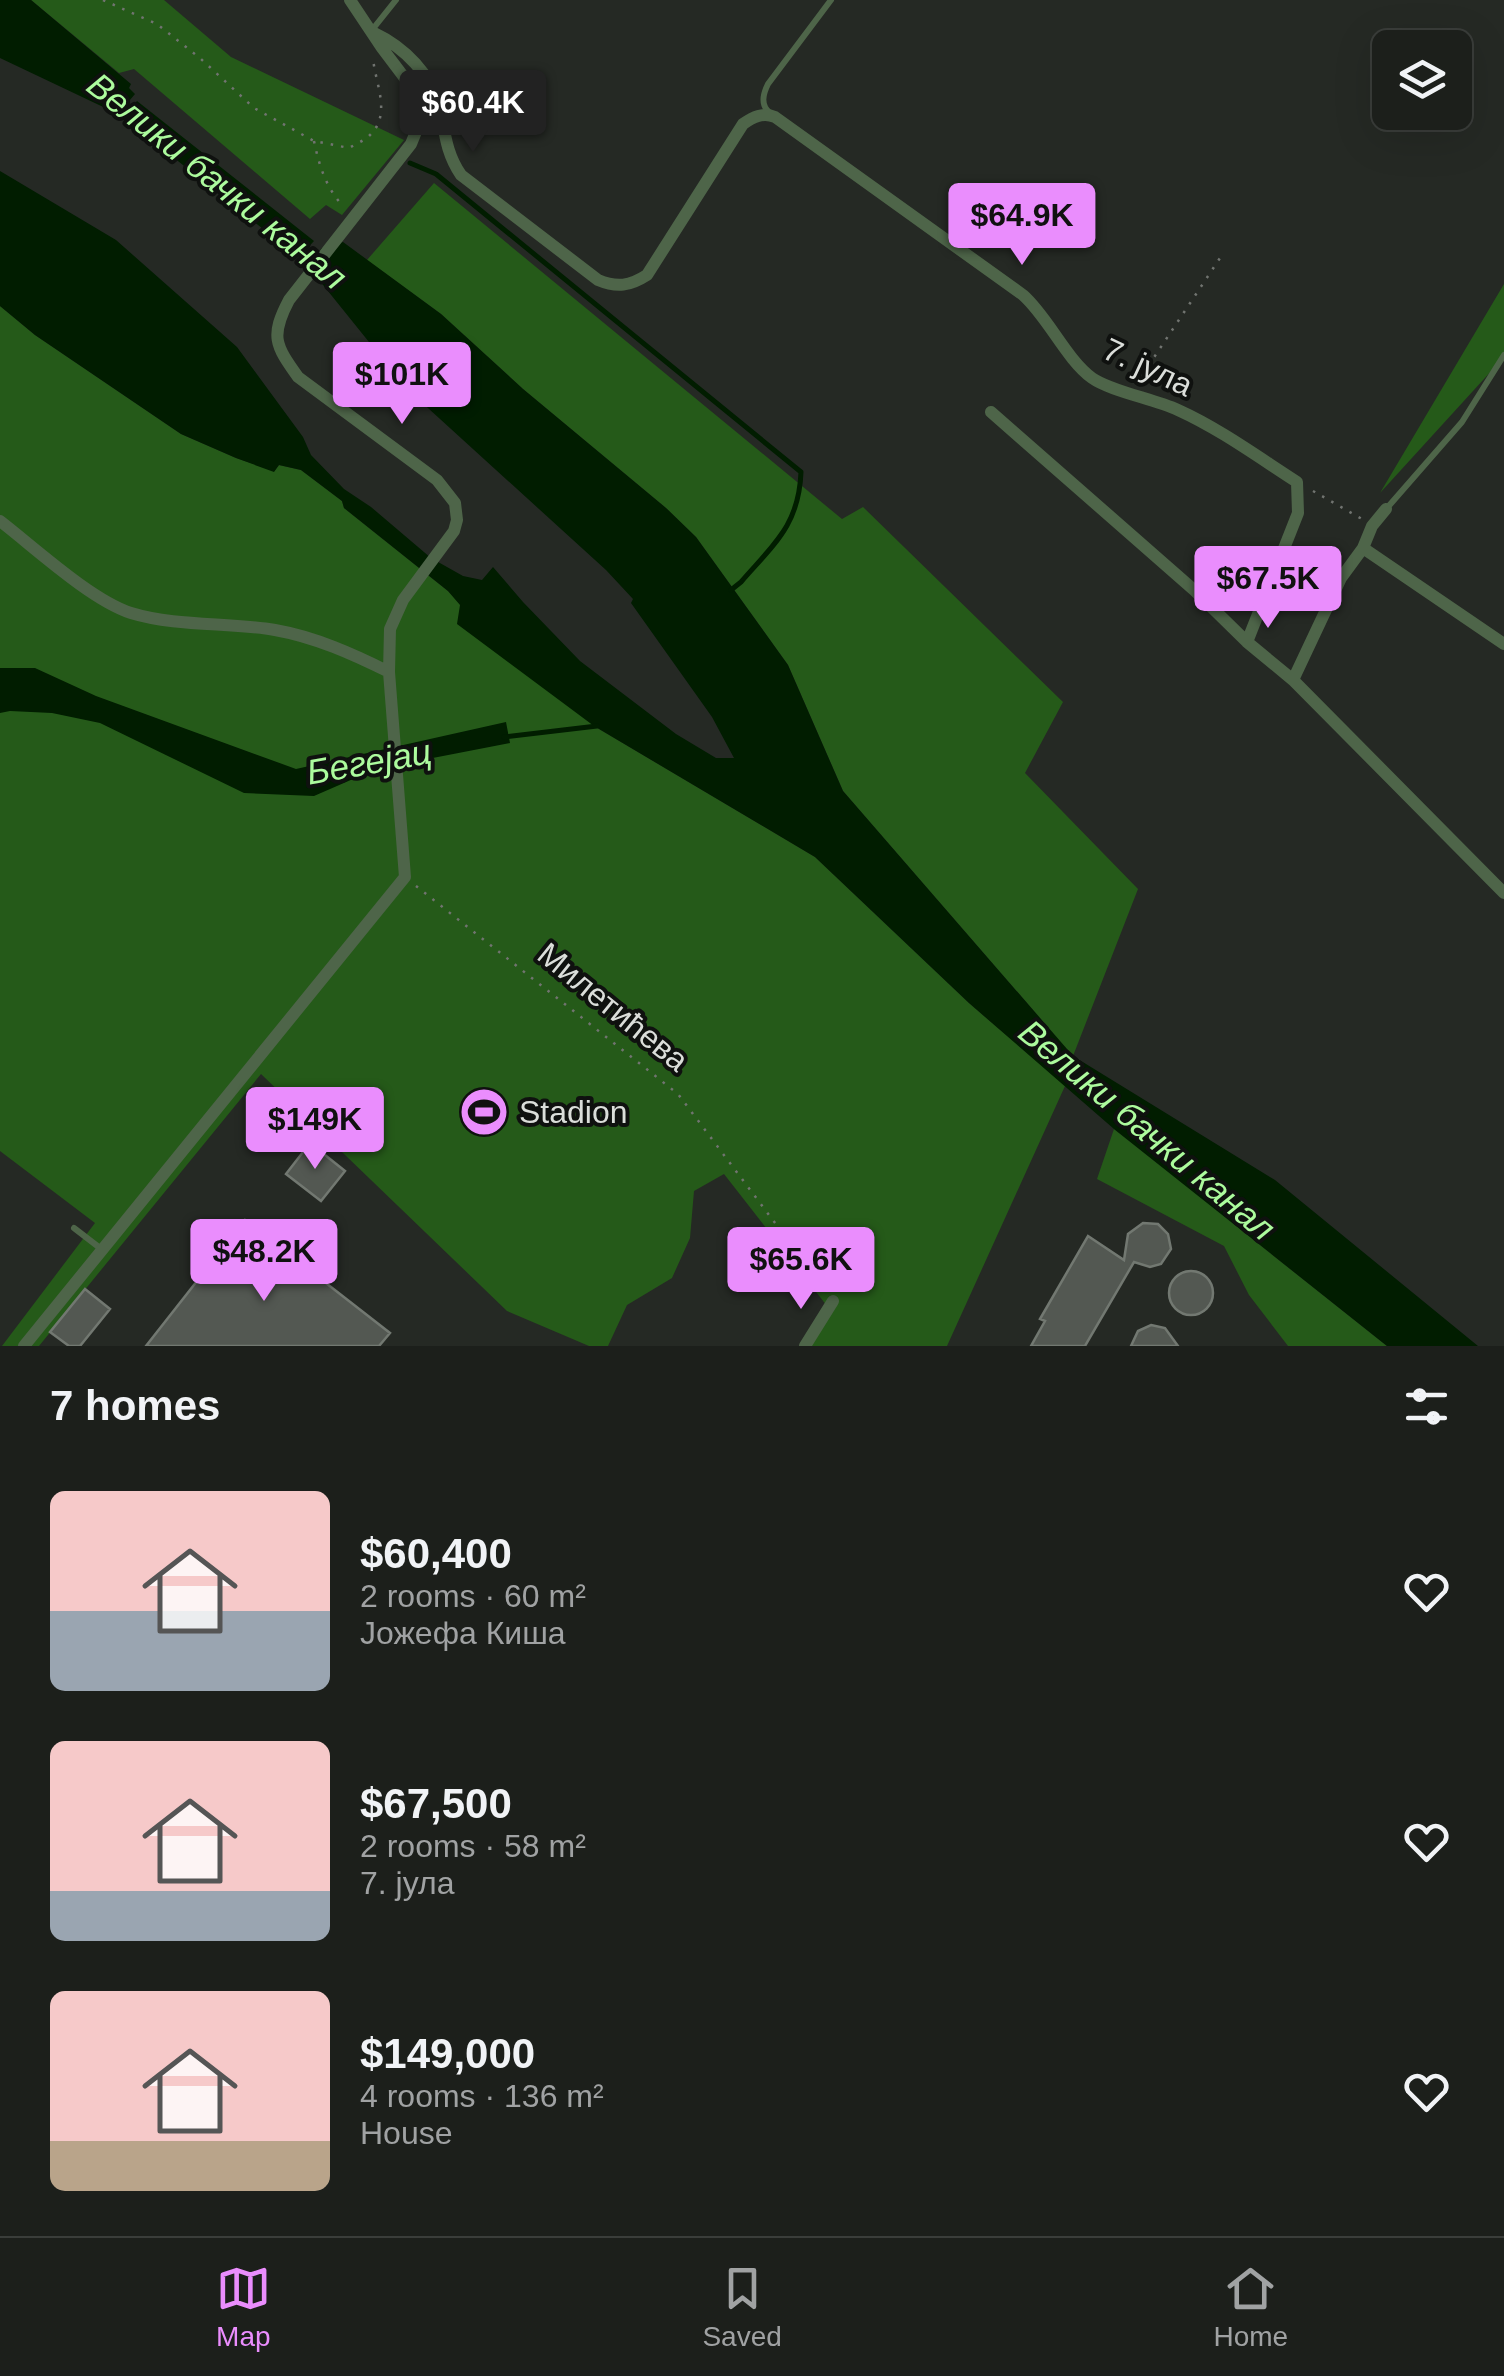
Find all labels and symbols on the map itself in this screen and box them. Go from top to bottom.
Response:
water label: Велики бачки канал [80,64,355,297]
pin: $60.4K [392,70,554,155]
pin: $64.9K [941,183,1103,268]
street label: 7. јула [1098,331,1199,403]
pin: $101K [332,342,472,427]
pin: $67.5K [1187,546,1349,631]
water label: Бегејац [304,731,434,792]
street label: Милетићева [531,936,695,1079]
water label: Велики бачки канал [1012,1011,1283,1248]
sports icon: Stadion [458,1086,510,1138]
pin: $149K [245,1087,385,1172]
place label: Stadion [519,1094,628,1130]
pin: $48.2K [183,1219,345,1304]
pin: $65.6K [720,1227,882,1312]

